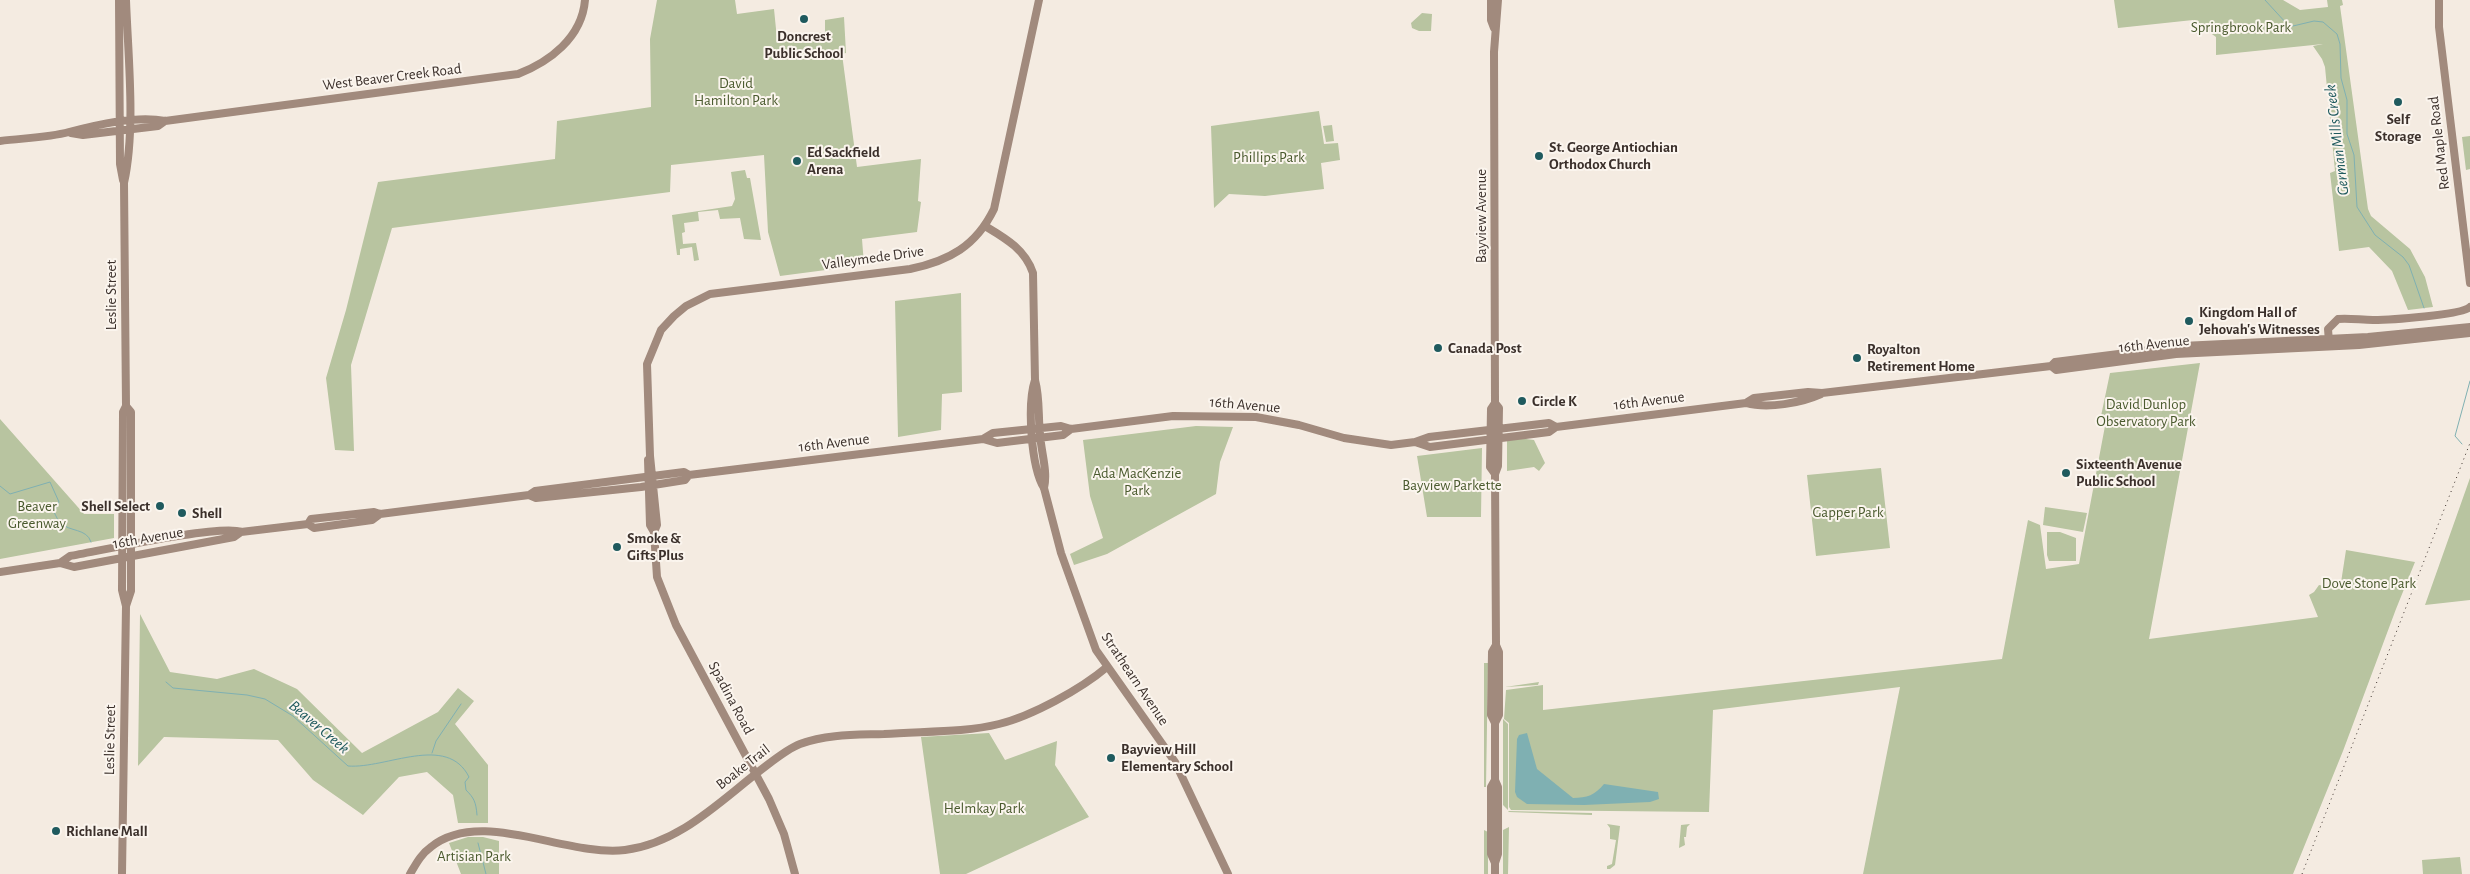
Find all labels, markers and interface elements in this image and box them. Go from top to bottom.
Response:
marker: Doncrest Public School [798,13,810,25]
park label: Springbrook Park [2191,18,2291,36]
place label: Doncrest Public School [764,27,844,62]
street label: West Beaver Creek Road [322,60,462,94]
park label: David Hamilton Park [694,74,778,109]
water label: German Mills Creek [2321,83,2353,197]
street label: Red Maple Road [2424,95,2454,191]
marker: Self Storage [2392,96,2404,108]
place label: Self Storage [2375,110,2421,145]
place label: St. George Antiochian Orthodox Church [1549,138,1678,173]
place label: Ed Sackfield Arena [807,143,880,178]
park label: Phillips Park [1233,148,1305,166]
marker: St. George Antiochian Orthodox Church [1533,150,1545,162]
marker: Ed Sackfield Arena [791,155,803,167]
street label: Bayview Avenue [1472,169,1490,263]
street label: Valleymede Drive [821,242,925,274]
street label: Leslie Street [102,260,120,330]
place label: Kingdom Hall of Jehovah's Witnesses [2199,303,2320,338]
marker: Kingdom Hall of Jehovah's Witnesses [2183,315,2195,327]
street label: 16th Avenue [2118,331,2190,357]
place label: Canada Post [1448,339,1521,357]
place label: Royalton Retirement Home [1867,340,1975,375]
marker: Canada Post [1432,342,1444,354]
marker: Royalton Retirement Home [1851,352,1863,364]
street label: 16th Avenue [1613,388,1685,414]
place label: Circle K [1532,392,1577,410]
street label: 16th Avenue [1209,393,1281,417]
marker: Circle K [1516,395,1528,407]
park label: David Dunlop Observatory Park [2096,395,2196,430]
street label: 16th Avenue [798,430,870,456]
place label: Sixteenth Avenue Public School [2076,455,2182,490]
park label: Ada MacKenzie Park [1093,464,1181,499]
marker: Sixteenth Avenue Public School [2060,467,2072,479]
park label: Bayview Parkette [1402,476,1502,494]
park label: Beaver Greenway [8,497,66,532]
place label: Shell Select [81,497,150,515]
marker: Shell Select [154,500,166,512]
park label: Gapper Park [1812,503,1884,521]
place label: Shell [192,504,222,522]
marker: Shell [176,507,188,519]
street label: 16th Avenue [111,523,185,553]
place label: Smoke & Gifts Plus [627,529,684,564]
marker: Smoke & Gifts Plus [611,541,623,553]
park label: Dove Stone Park [2322,574,2416,592]
street label: Strathearn Avenue [1097,629,1173,729]
street label: Spadina Road [704,658,758,738]
water label: Beaver Creek [285,696,353,758]
street label: Leslie Street [100,705,120,775]
street label: Boake Trail [712,740,774,794]
place label: Bayview Hill Elementary School [1121,740,1233,775]
marker: Bayview Hill Elementary School [1105,752,1117,764]
park label: Helmkay Park [944,799,1024,817]
place label: Richlane Mall [66,822,148,840]
marker: Richlane Mall [50,825,62,837]
park label: Artisian Park [437,847,511,865]

